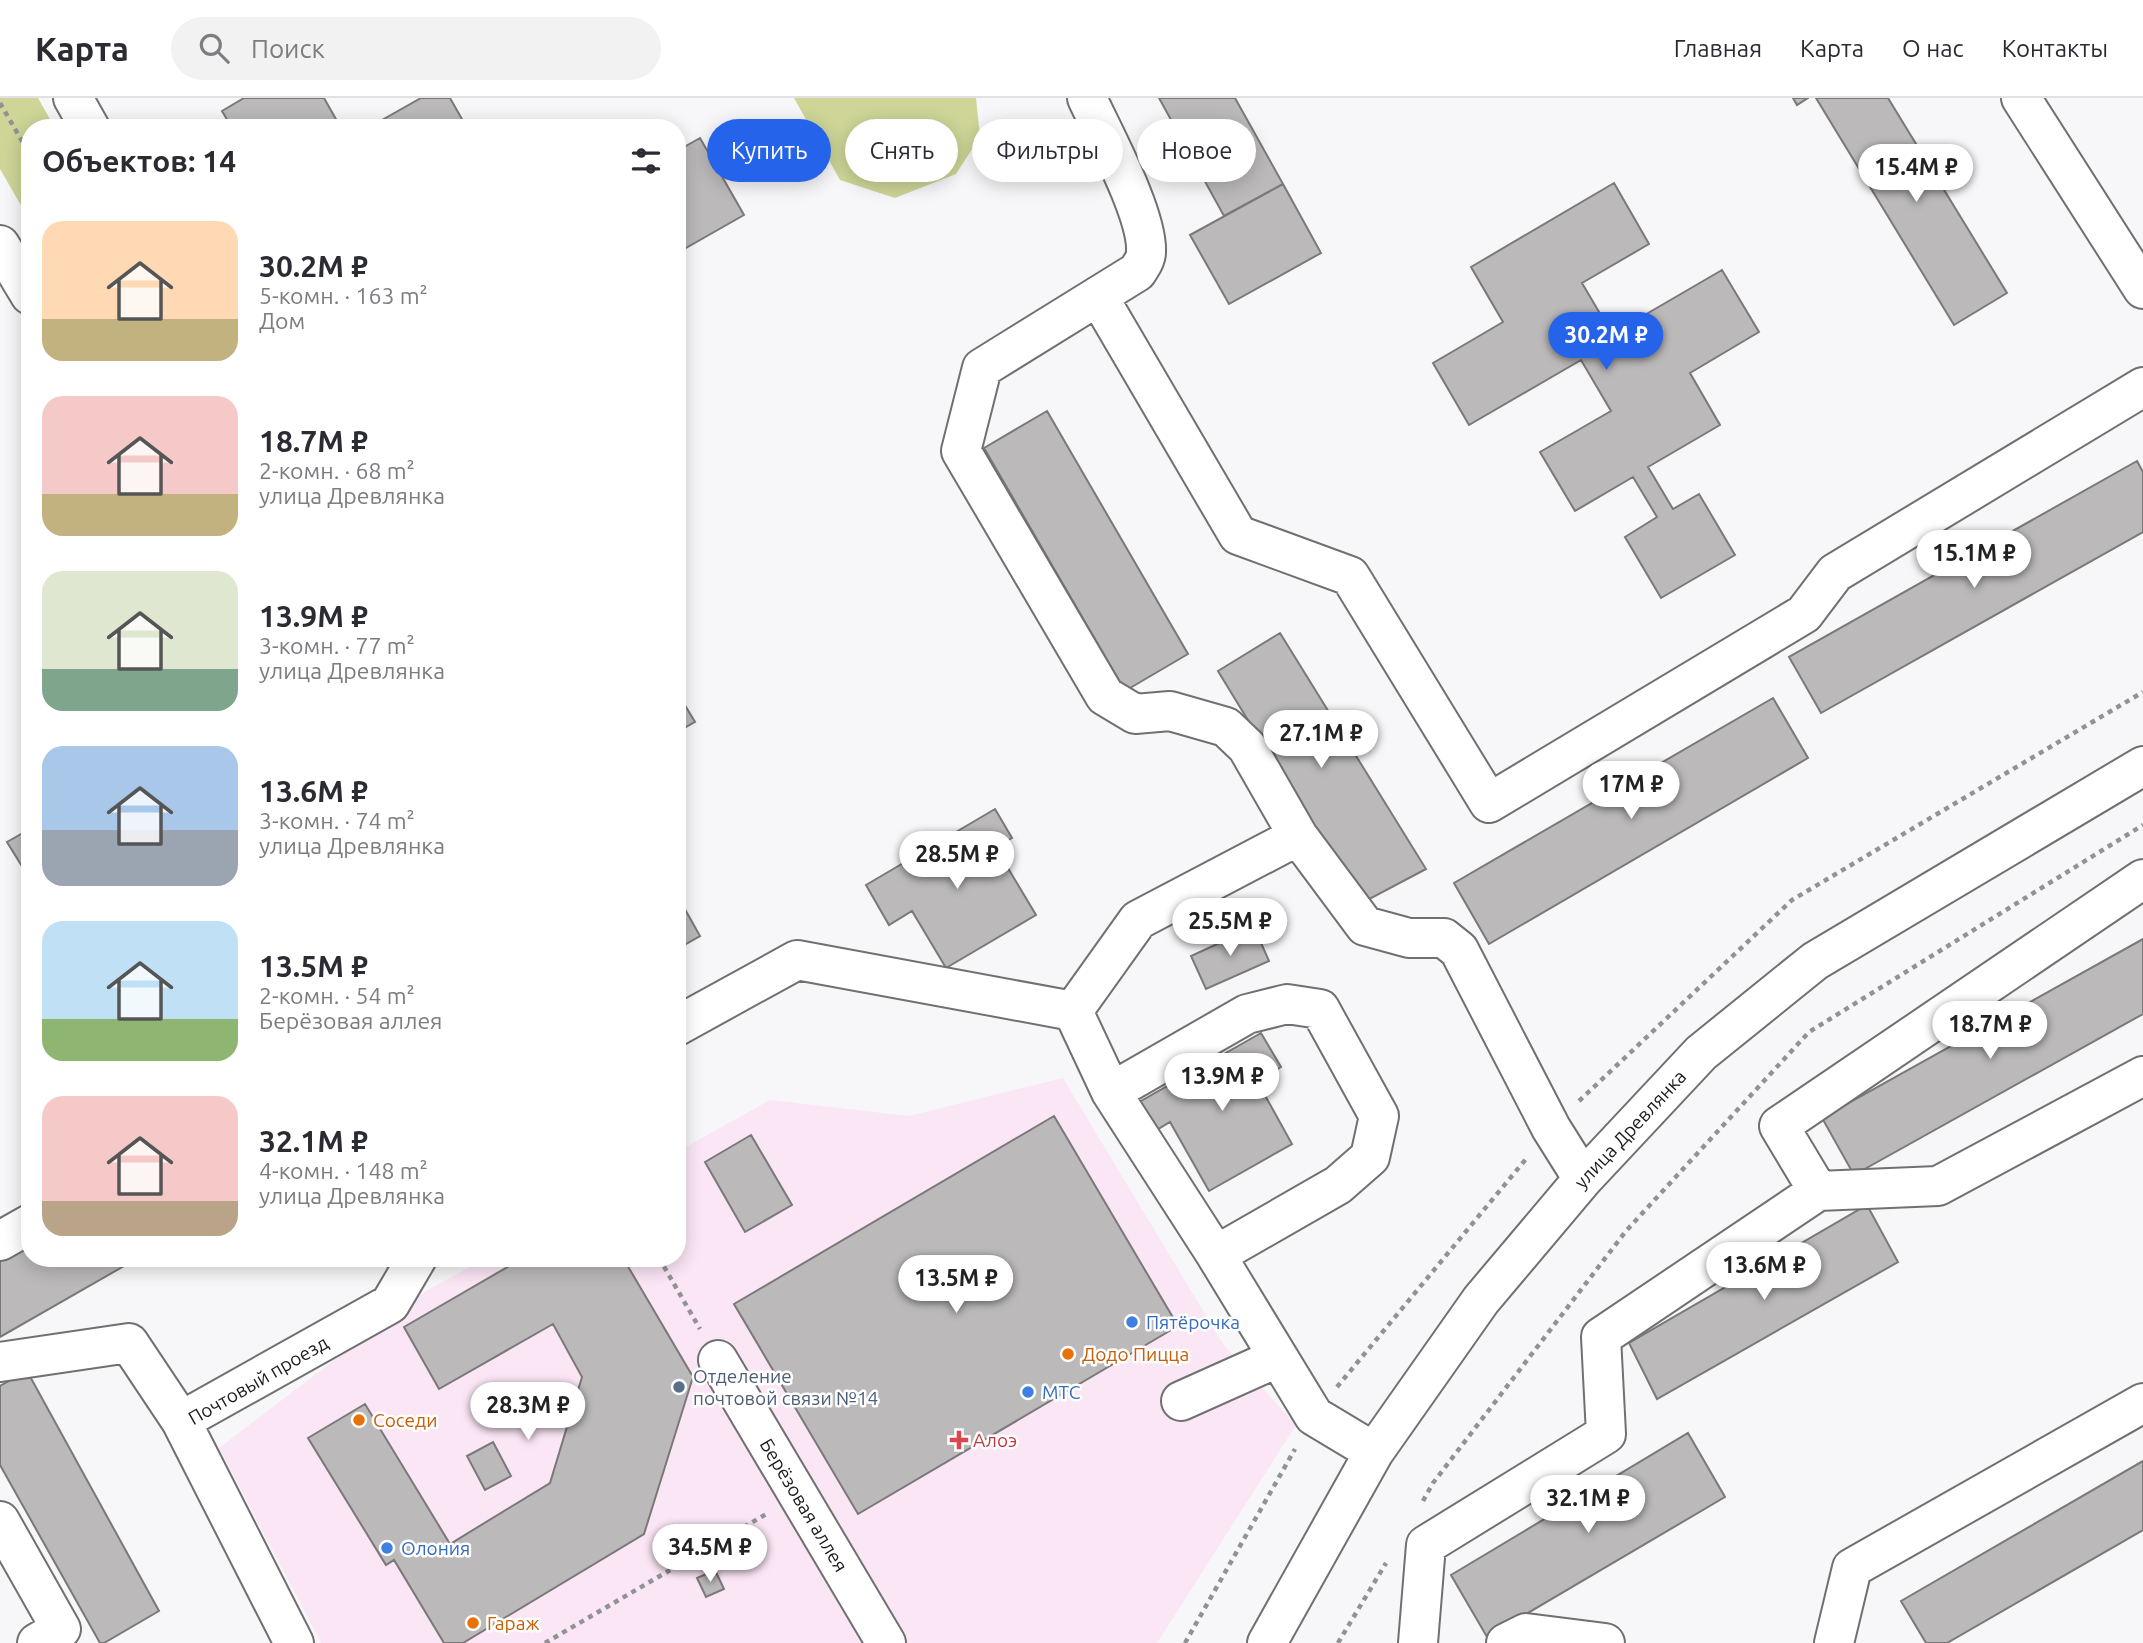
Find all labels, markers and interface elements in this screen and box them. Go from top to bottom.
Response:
search box [171,17,661,80]
icon: search [195,29,233,67]
text: Карта [35,30,129,67]
text: Поиск [251,34,325,63]
text: Главная [1674,35,1762,62]
text: Карта [1800,35,1864,62]
text: О нас [1902,35,1964,62]
text: Контакты [2002,35,2108,62]
chip: Купить [707,119,831,182]
chip: Снять [845,119,958,182]
chip: Фильтры [972,119,1123,182]
chip: Новое [1137,119,1256,182]
icon: filters [627,142,665,180]
text: Объектов: 14 [42,144,236,178]
pin: 15.4M ₽ [1851,144,1981,204]
text: 15.4M ₽ [1874,154,1958,179]
icon: home [98,249,182,333]
text: 30.2M ₽ [259,249,368,283]
text: 5-комн. · 163 m² [259,283,428,308]
text: Дом [259,308,305,333]
pin: 30.2M ₽ [1541,313,1671,372]
text: 30.2M ₽ [1564,322,1648,347]
icon: home [98,424,182,508]
text: 18.7M ₽ [259,424,368,458]
text: 2-комн. · 68 m² [259,458,415,483]
text: улица Древлянка [259,483,445,508]
pin: 15.1M ₽ [1909,531,2039,590]
text: 15.1M ₽ [1932,540,2016,565]
icon: home [98,599,182,683]
text: 13.9M ₽ [259,599,368,633]
text: 3-комн. · 77 m² [259,633,415,658]
text: улица Древлянка [259,658,445,683]
pin: 27.1M ₽ [1256,710,1386,770]
text: 27.1M ₽ [1279,720,1363,745]
pin: 17M ₽ [1582,762,1680,821]
text: 17M ₽ [1599,771,1663,796]
icon: home [98,774,182,858]
text: 13.6M ₽ [259,774,368,808]
text: 3-комн. · 74 m² [259,808,415,833]
pin: 28.5M ₽ [892,832,1022,891]
text: улица Древлянка [259,833,445,858]
text: 28.5M ₽ [915,841,999,866]
pin: 25.5M ₽ [1165,898,1295,958]
text: 25.5M ₽ [1188,908,1272,933]
icon: home [98,949,182,1033]
text: 13.5M ₽ [259,949,368,983]
text: 2-комн. · 54 m² [259,983,415,1008]
pin: 18.7M ₽ [1925,1002,2055,1061]
text: Берёзовая аллея [259,1008,442,1033]
text: 18.7M ₽ [1948,1011,2032,1036]
pin: 13.9M ₽ [1157,1054,1287,1113]
text: 13.9M ₽ [1180,1063,1264,1088]
street label: улица Древлянка [1570,1065,1690,1193]
icon: home [98,1124,182,1208]
text: 32.1M ₽ [259,1124,368,1158]
text: 4-комн. · 148 m² [259,1158,428,1183]
text: улица Древлянка [259,1183,445,1208]
pin: 13.6M ₽ [1699,1242,1829,1302]
text: 13.6M ₽ [1722,1252,1806,1277]
pin: 13.5M ₽ [891,1256,1021,1315]
text: 13.5M ₽ [914,1265,998,1290]
place label: Пятёрочка [1146,1311,1240,1333]
marker: Пятёрочка [1124,1314,1140,1330]
street label: Почтовый проезд [184,1331,332,1429]
place label: Додо Пицца [1082,1343,1189,1365]
marker: Додо Пицца [1060,1346,1076,1362]
place label: Отделение почтовой связи №14 [693,1365,878,1409]
marker: Отделение почтовой связи №14 [671,1379,687,1395]
place label: МТС [1042,1381,1081,1403]
pin: 28.3M ₽ [463,1382,593,1442]
marker: МТС [1020,1384,1036,1400]
text: 28.3M ₽ [486,1392,570,1417]
place label: Соседи [373,1409,437,1431]
marker: Соседи [351,1412,367,1428]
place label: Алоэ [973,1429,1017,1451]
marker: Алоэ [951,1432,967,1448]
street label: Берёзовая аллея [756,1434,852,1576]
pin: 32.1M ₽ [1523,1476,1653,1535]
text: 32.1M ₽ [1546,1485,1630,1510]
pin: 34.5M ₽ [645,1524,775,1584]
text: 34.5M ₽ [668,1534,752,1559]
place label: Олония [401,1537,470,1559]
marker: Олония [379,1540,395,1556]
place label: Гараж [487,1612,540,1634]
marker: Гараж [465,1615,481,1631]

